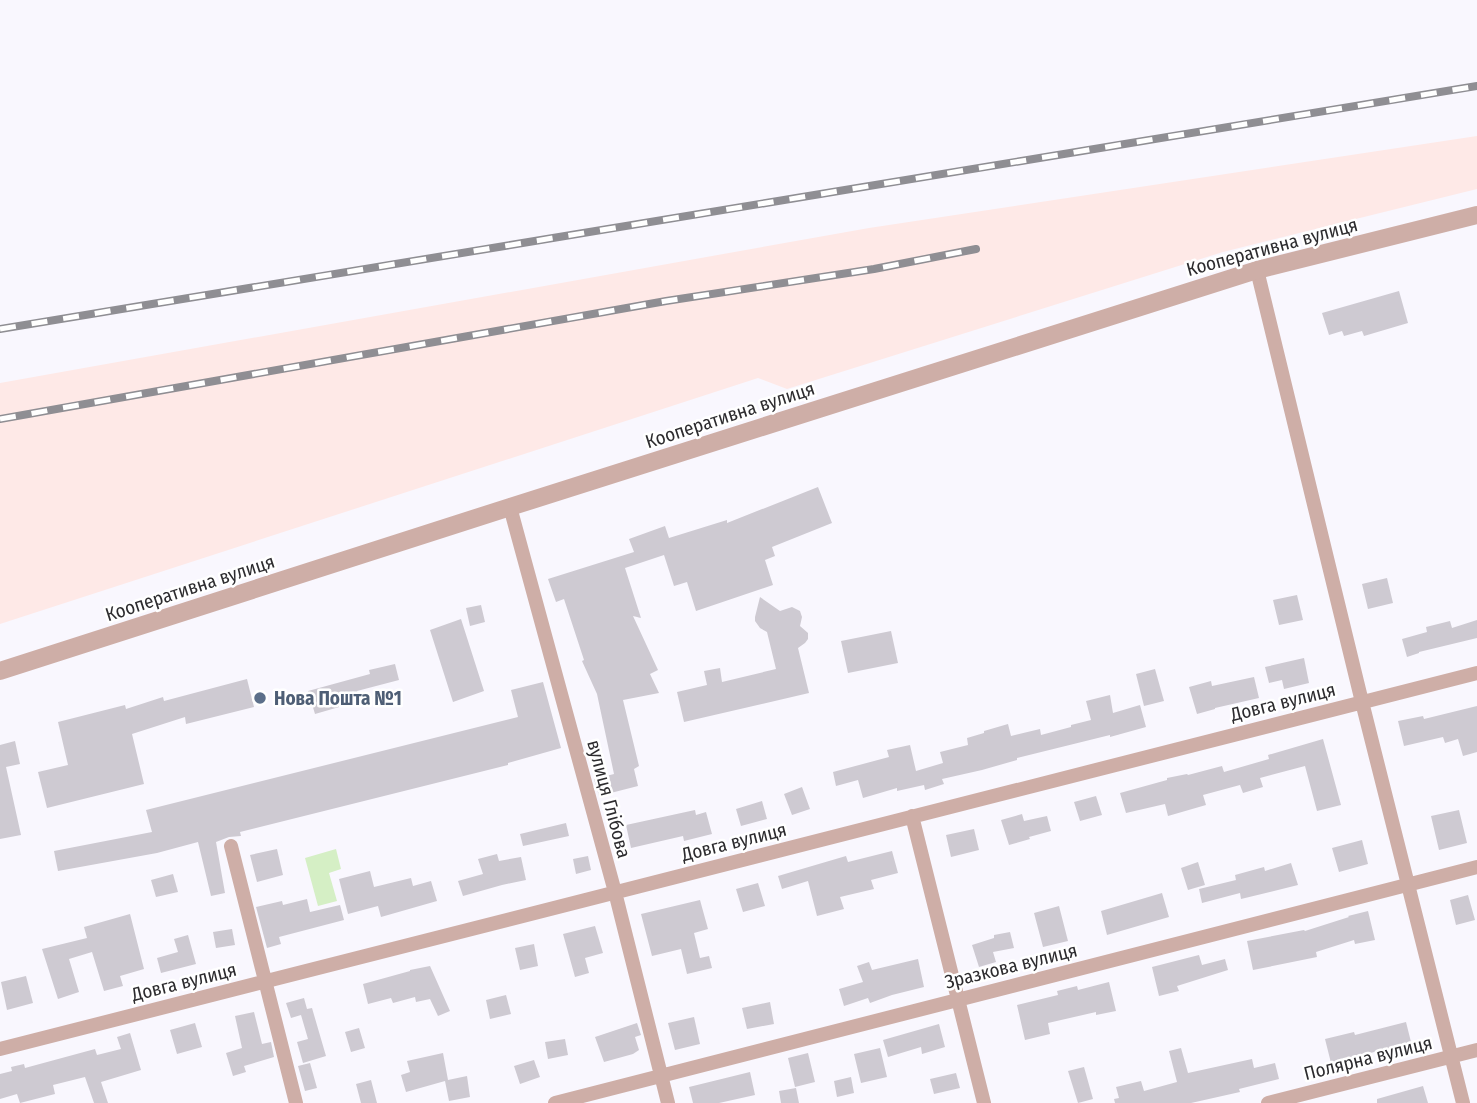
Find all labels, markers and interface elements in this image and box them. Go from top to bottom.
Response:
street label: Кооперативна вулиця [1184,213,1360,281]
street label: Кооперативна вулиця [642,377,818,453]
street label: Кооперативна вулиця [102,550,278,626]
street label: Довга вулиця [1227,678,1338,726]
place label: Нова Пошта №1 [274,687,402,710]
marker: Нова Пошта №1 [252,690,268,706]
street label: вулиця Глібова [582,737,636,861]
street label: Довга вулиця [678,818,789,866]
street label: Зразкова вулиця [942,938,1080,994]
street label: Довга вулиця [128,958,239,1006]
street label: Полярна вулиця [1301,1031,1435,1085]

